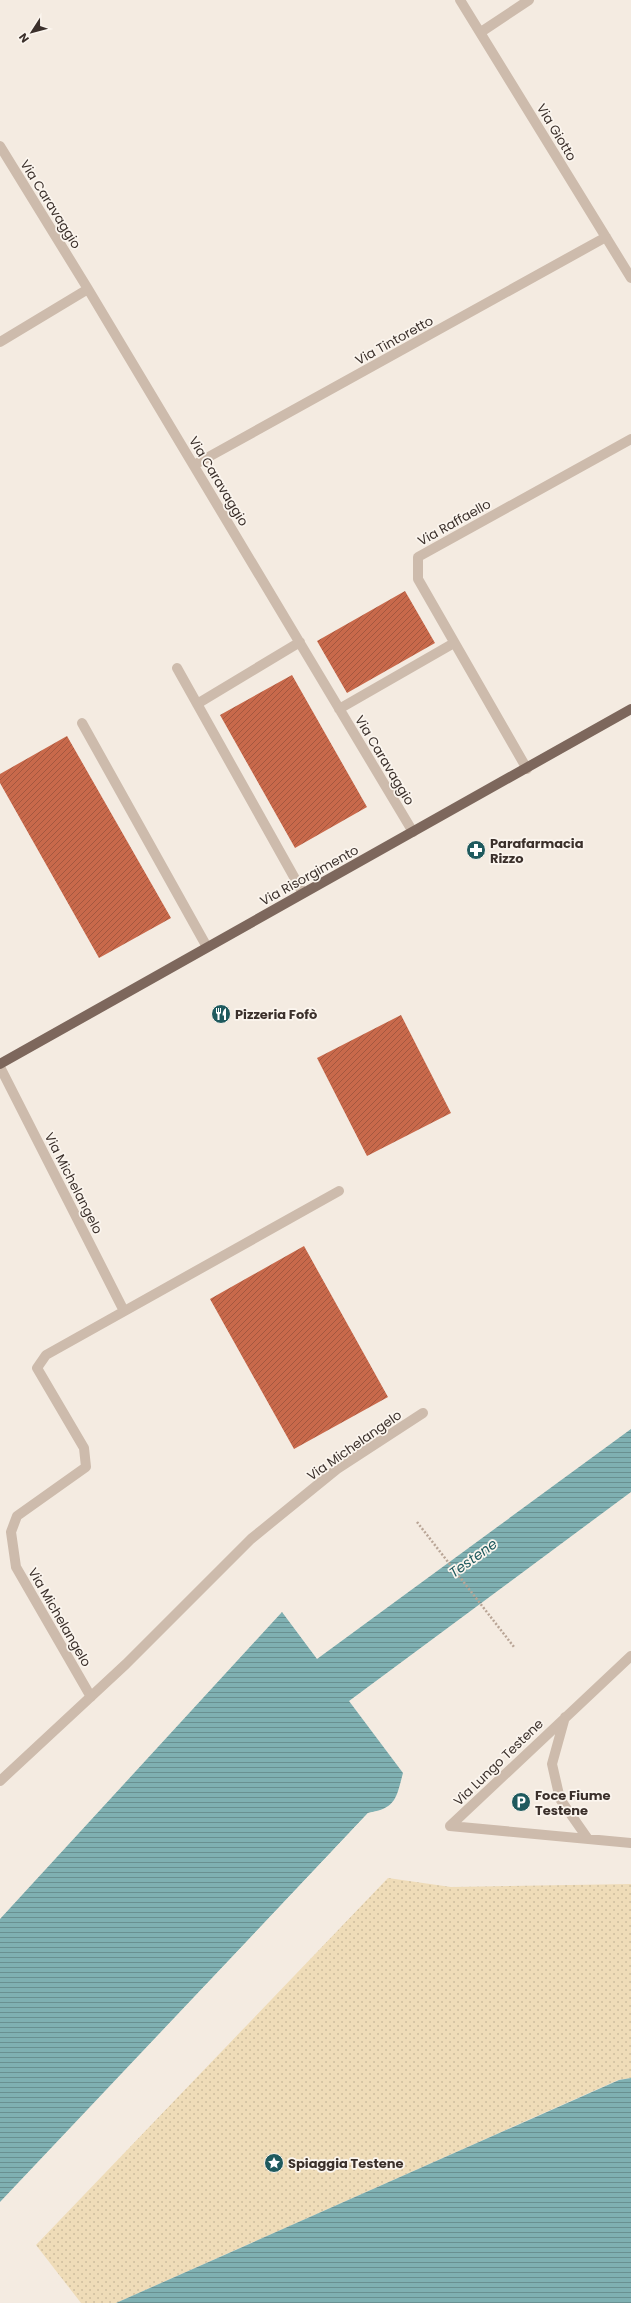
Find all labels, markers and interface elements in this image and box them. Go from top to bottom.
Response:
north arrow [12,12,52,52]
text: N [15,30,33,46]
street label: Via Giotto [532,100,581,164]
street label: Via Caravaggio [16,156,86,253]
street label: Via Tintoretto [352,311,437,370]
street label: Via Caravaggio [184,433,253,530]
street label: Via Raffaello [414,494,494,550]
street label: Via Caravaggio [350,712,419,809]
place label: Parafarmacia Rizzo [490,834,584,868]
pharmacy icon: Parafarmacia Rizzo [465,839,487,861]
street label: Via Risorgimento [256,840,362,910]
restaurant icon: Pizzeria Fofò [210,1003,232,1025]
place label: Pizzeria Fofò [235,1005,317,1024]
street label: Via Michelangelo [40,1129,107,1237]
street label: Via Michelangelo [303,1406,405,1485]
water label: Testene [445,1534,501,1582]
street label: Via Michelangelo [23,1564,96,1670]
street label: Via Lungo Testene [449,1714,547,1810]
place label: Foce Fiume Testene [535,1786,611,1820]
parking icon: Foce Fiume Testene [510,1791,532,1813]
place icon: Spiaggia Testene [263,2152,285,2174]
place label: Spiaggia Testene [288,2154,404,2173]

